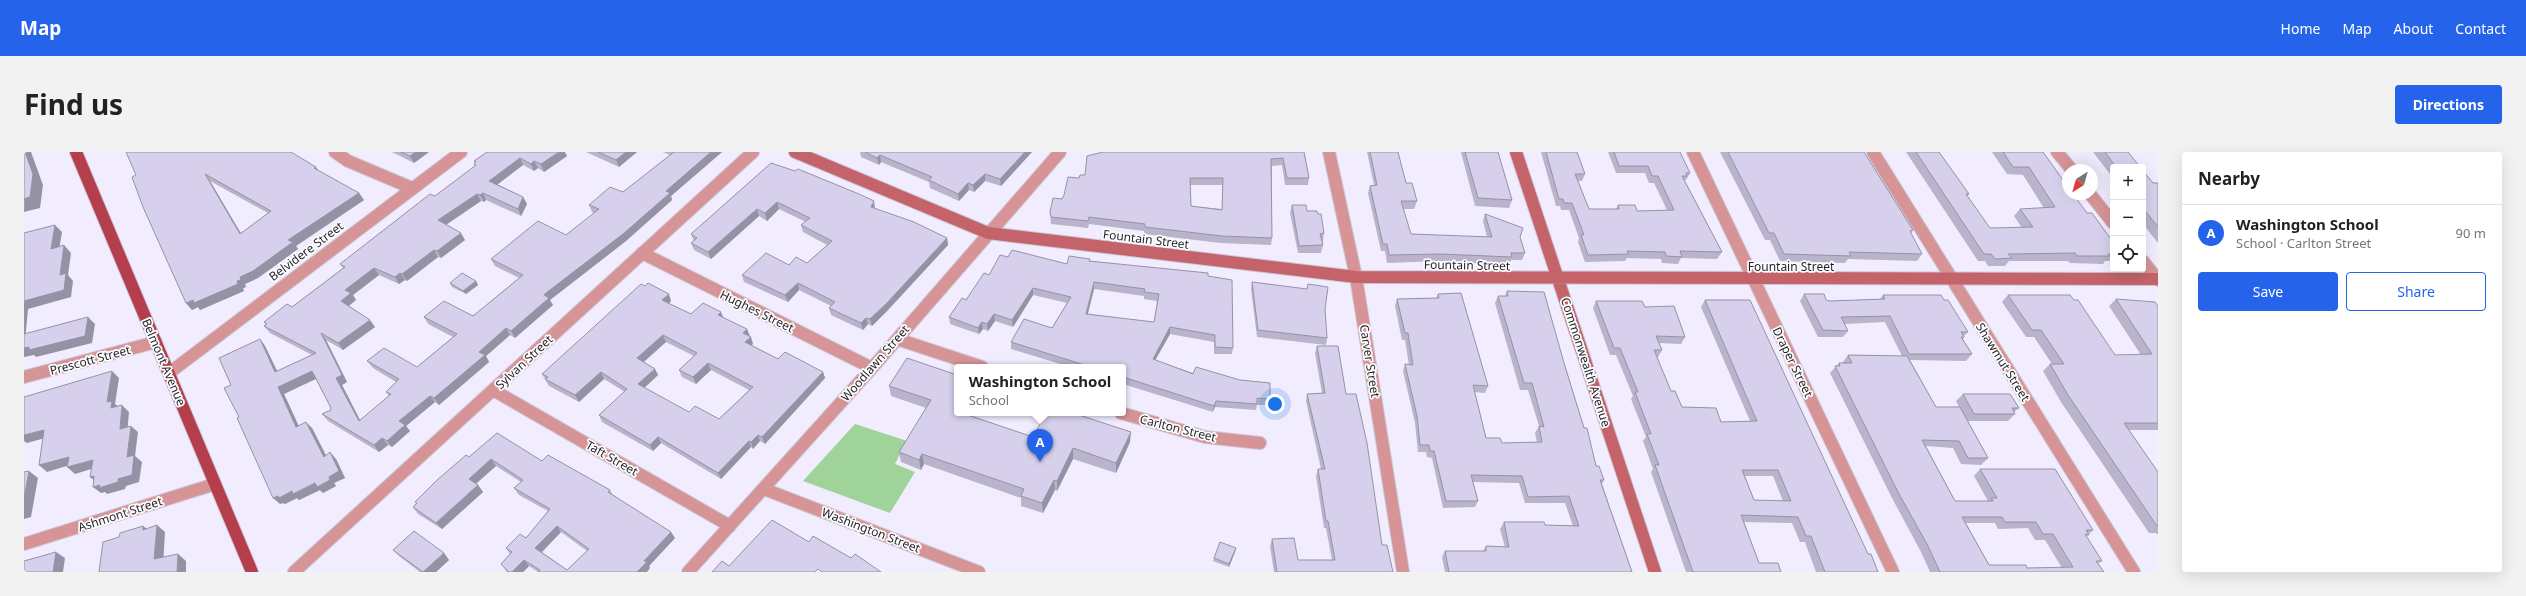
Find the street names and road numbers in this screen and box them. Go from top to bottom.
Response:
street label: Belvidere Street [265,217,347,285]
street label: Fountain Street [1102,225,1191,253]
street label: Fountain Street [1424,256,1511,274]
street label: Fountain Street [1748,258,1835,275]
street label: Hughes Street [717,286,797,337]
street label: Commonwealth Avenue [1557,295,1615,429]
street label: Belmont Avenue [138,316,190,408]
street label: Shawmut Street [1972,319,2034,405]
street label: Woodlawn Street [837,321,913,405]
street label: Carver Street [1356,323,1384,399]
street label: Draper Street [1769,324,1818,400]
street label: Sylvan Street [492,331,557,393]
street label: Prescott Street [48,341,133,379]
street label: Carlton Street [1138,410,1219,446]
street label: Taft Street [583,436,642,480]
street label: Ashmont Street [76,492,165,536]
street label: Washington Street [819,503,923,557]

